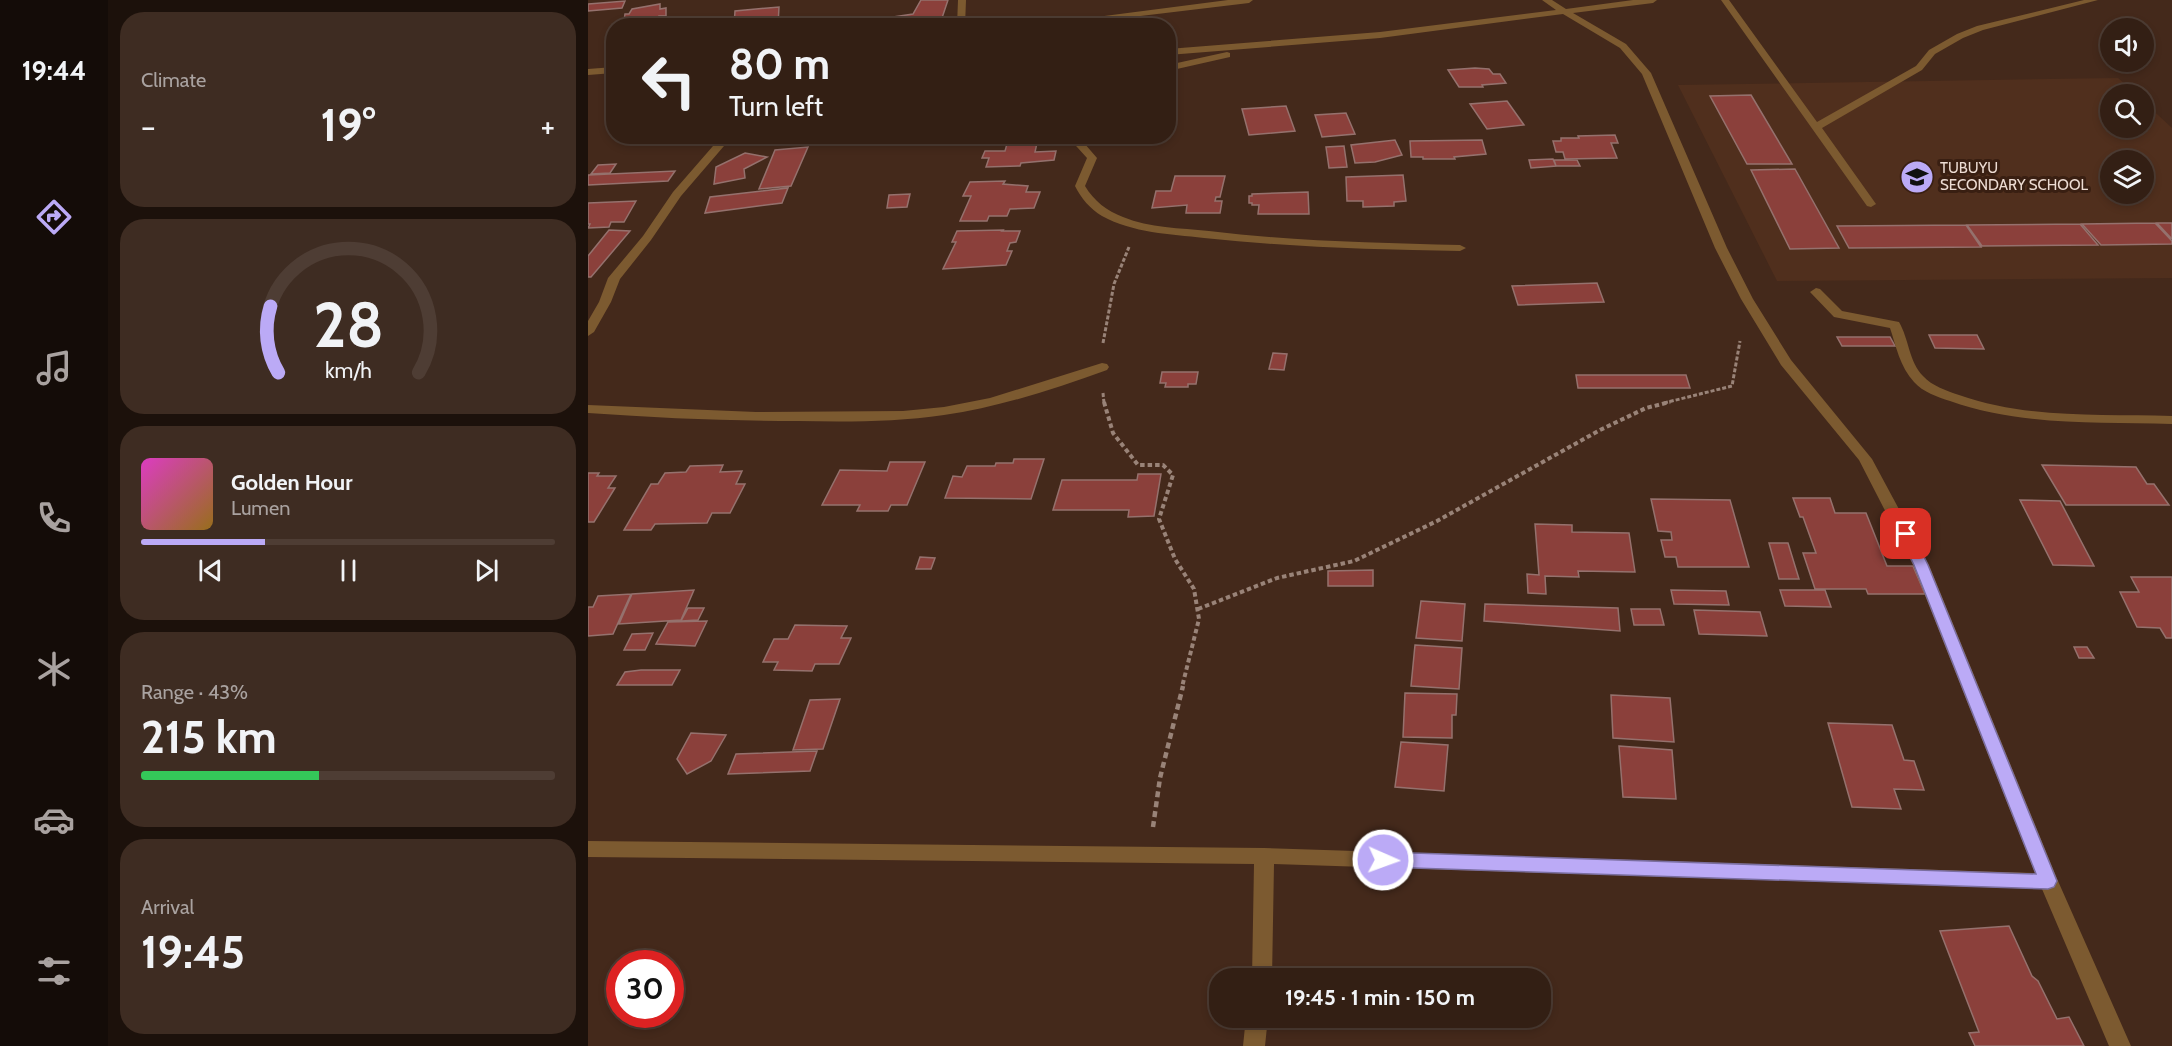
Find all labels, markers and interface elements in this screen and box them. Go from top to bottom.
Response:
map controls [2100,18,2154,204]
button: sound [2100,18,2154,72]
text: 80 m [729,38,830,90]
icon: left [630,42,708,120]
text: 19:44 [22,54,86,87]
text: Climate [141,68,206,92]
button: search [2100,84,2154,138]
text: Turn left [729,90,823,123]
text: 19° [321,98,375,152]
text: − [141,106,156,146]
text: + [540,106,555,146]
button: layers [2100,150,2154,204]
school or university icon: TUBUYU SECONDARY SCHOOL [1899,159,1935,195]
place label: TUBUYU SECONDARY SCHOOL [1940,159,2088,194]
icon: directions [33,196,75,238]
text: 28 [313,287,383,363]
icon: music [33,347,75,389]
text: km/h [325,358,371,384]
text: Golden Hour [231,469,352,496]
text: Lumen [231,496,290,520]
icon: phone [33,497,75,539]
pin [1880,508,1931,559]
icon: arrive [1889,517,1922,550]
icon: previous [194,554,227,587]
icon: pause [332,554,365,587]
icon: next [470,554,503,587]
icon: climate [33,648,75,690]
text: Range · 43% [141,680,248,704]
text: 215 km [141,710,277,764]
icon: car [33,799,75,841]
position arrow [1351,828,1415,892]
text: Arrival [141,895,194,919]
text: 19:45 [141,925,245,979]
icon: filters [33,950,75,992]
speed limit sign: 30 [606,950,684,1028]
text: 19:45 · 1 min · 150 m [1285,984,1475,1011]

